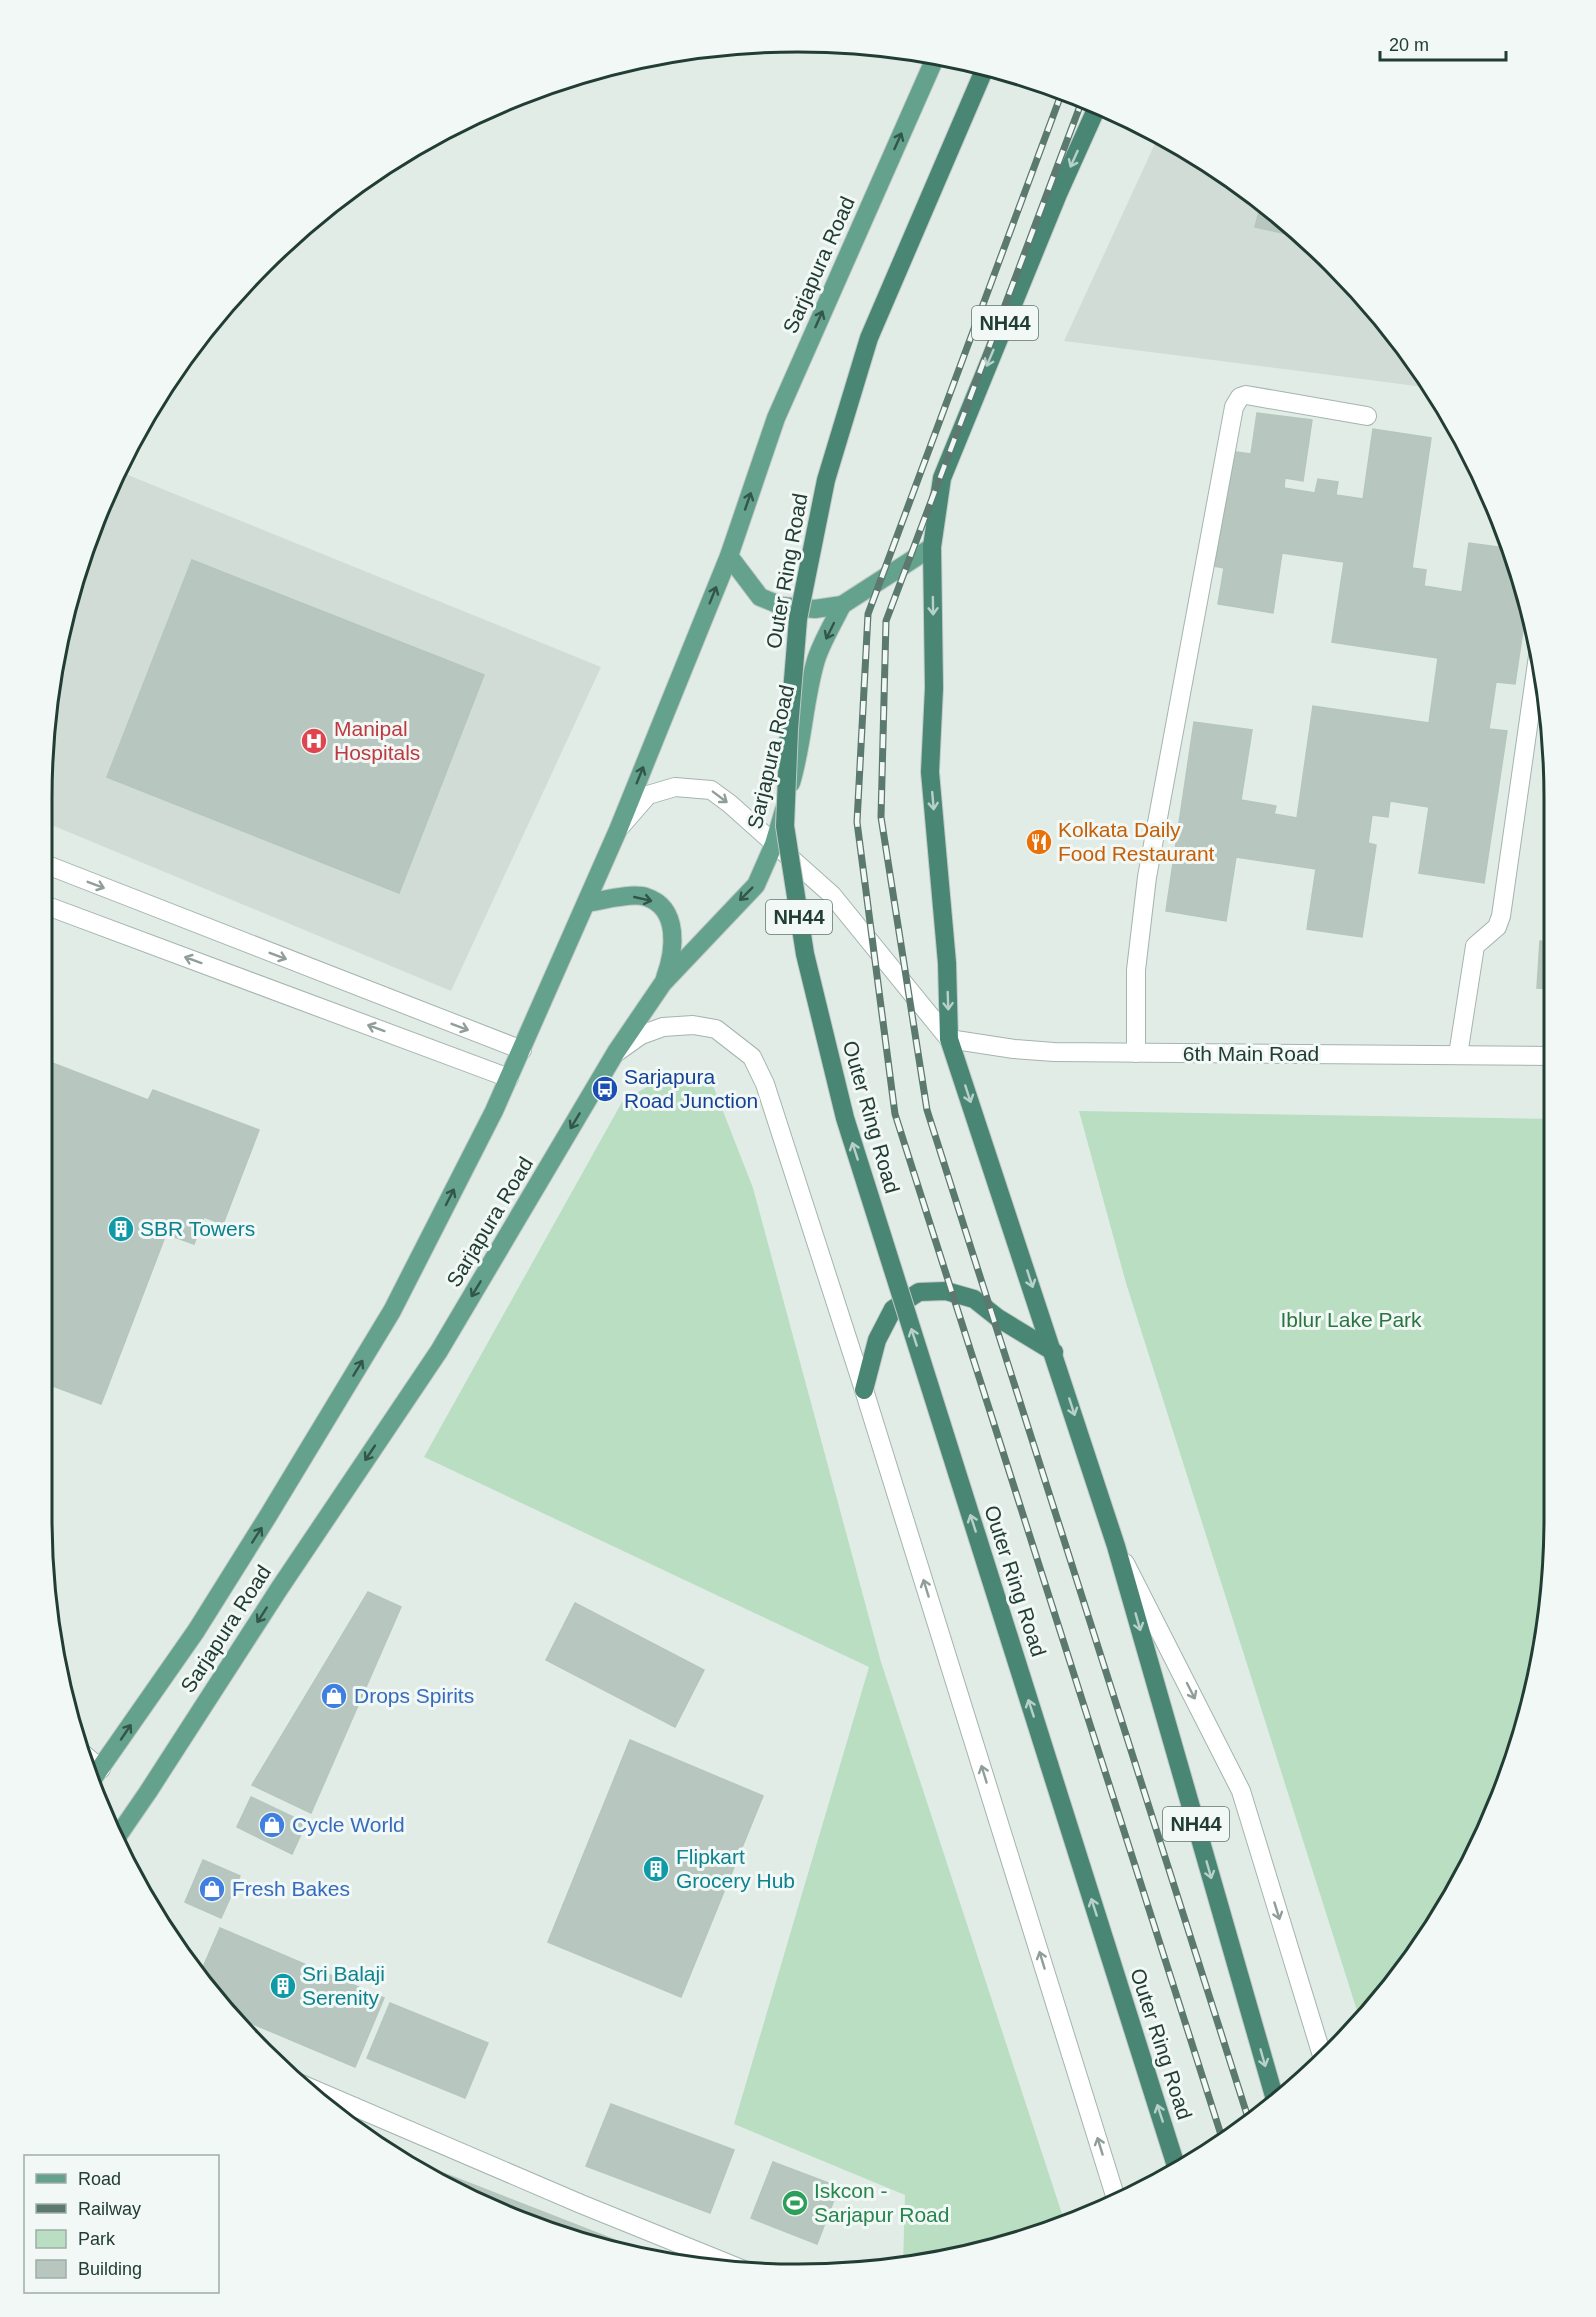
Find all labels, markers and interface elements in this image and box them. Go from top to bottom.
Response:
scale bar [1380,24,1506,62]
text: 20 m [1389,35,1429,55]
one-way arrow [893,132,904,151]
one-way arrow [1068,149,1079,167]
street label: Sarjapura Road [778,193,859,337]
road number: NH44 [972,306,1038,340]
one-way arrow [814,311,825,329]
one-way arrow [984,348,996,366]
street label: Outer Ring Road [761,491,812,651]
one-way arrow [743,492,754,511]
one-way arrow [708,586,719,604]
one-way arrow [927,595,939,615]
one-way arrow [823,622,835,640]
street label: Sarjapura Road [743,683,798,831]
place label: Manipal Hospitals [334,717,420,764]
hospital icon: Manipal Hospitals [299,726,329,756]
one-way arrow [635,767,646,785]
one-way arrow [927,790,938,810]
one-way arrow [712,791,728,803]
place label: Kolkata Daily Food Restaurant [1058,818,1215,865]
restaurant icon: Kolkata Daily Food Restaurant [1024,827,1054,857]
one-way arrow [87,880,105,891]
one-way arrow [738,887,753,902]
one-way arrow [633,893,652,905]
road number: NH44 [766,900,832,934]
one-way arrow [268,951,287,962]
one-way arrow [184,954,203,965]
one-way arrow [942,990,954,1010]
one-way arrow [367,1022,385,1033]
one-way arrow [450,1022,469,1033]
street label: Outer Ring Road [839,1038,904,1196]
street label: 6th Main Road [1183,1042,1319,1065]
place label: Sarjapura Road Junction [624,1065,758,1112]
bus stop icon: Sarjapura Road Junction [590,1074,620,1104]
one-way arrow [963,1084,974,1103]
one-way arrow [569,1112,581,1129]
one-way arrow [849,1142,860,1161]
street label: Sarjapura Road [442,1153,537,1291]
one-way arrow [445,1188,457,1206]
building icon: SBR Towers [106,1214,136,1244]
place label: SBR Towers [140,1217,255,1240]
one-way arrow [1025,1269,1036,1288]
one-way arrow [470,1280,482,1297]
park label: Iblur Lake Park [1280,1308,1422,1331]
one-way arrow [908,1328,919,1347]
one-way arrow [352,1360,364,1377]
one-way arrow [1067,1397,1078,1416]
one-way arrow [364,1444,376,1461]
street label: Outer Ring Road [980,1502,1051,1659]
one-way arrow [967,1514,978,1533]
one-way arrow [251,1527,263,1544]
street label: Sarjapura Road [176,1561,275,1697]
one-way arrow [920,1579,931,1598]
one-way arrow [255,1606,267,1623]
one-way arrow [1133,1612,1144,1631]
shop icon: Drops Spirits [319,1681,349,1711]
one-way arrow [1185,1682,1197,1699]
place label: Drops Spirits [354,1684,474,1707]
one-way arrow [1025,1699,1036,1718]
one-way arrow [120,1725,132,1741]
one-way arrow [978,1765,989,1784]
road number: NH44 [1163,1807,1229,1841]
shop icon: Cycle World [257,1810,287,1840]
place label: Cycle World [292,1813,405,1836]
place label: Flipkart Grocery Hub [676,1845,795,1892]
building icon: Flipkart Grocery Hub [641,1854,671,1884]
one-way arrow [1204,1860,1215,1879]
shop icon: Fresh Bakes [197,1874,227,1904]
place label: Fresh Bakes [232,1877,350,1900]
one-way arrow [1088,1898,1099,1917]
one-way arrow [1272,1901,1283,1920]
one-way arrow [1036,1951,1047,1970]
place label: Sri Balaji Serenity [302,1962,385,2009]
street label: Outer Ring Road [1126,1965,1197,2122]
building icon: Sri Balaji Serenity [268,1971,298,2001]
one-way arrow [1258,2048,1269,2067]
one-way arrow [1153,2104,1164,2123]
one-way arrow [1094,2137,1105,2156]
legend [24,2155,219,2293]
text: Road [78,2169,121,2189]
place label: Iskcon - Sarjapur Road [814,2179,949,2226]
sports icon: Iskcon - Sarjapur Road [780,2188,810,2218]
text: Railway [78,2199,141,2219]
text: Park [78,2229,116,2249]
text: Building [78,2259,142,2279]

